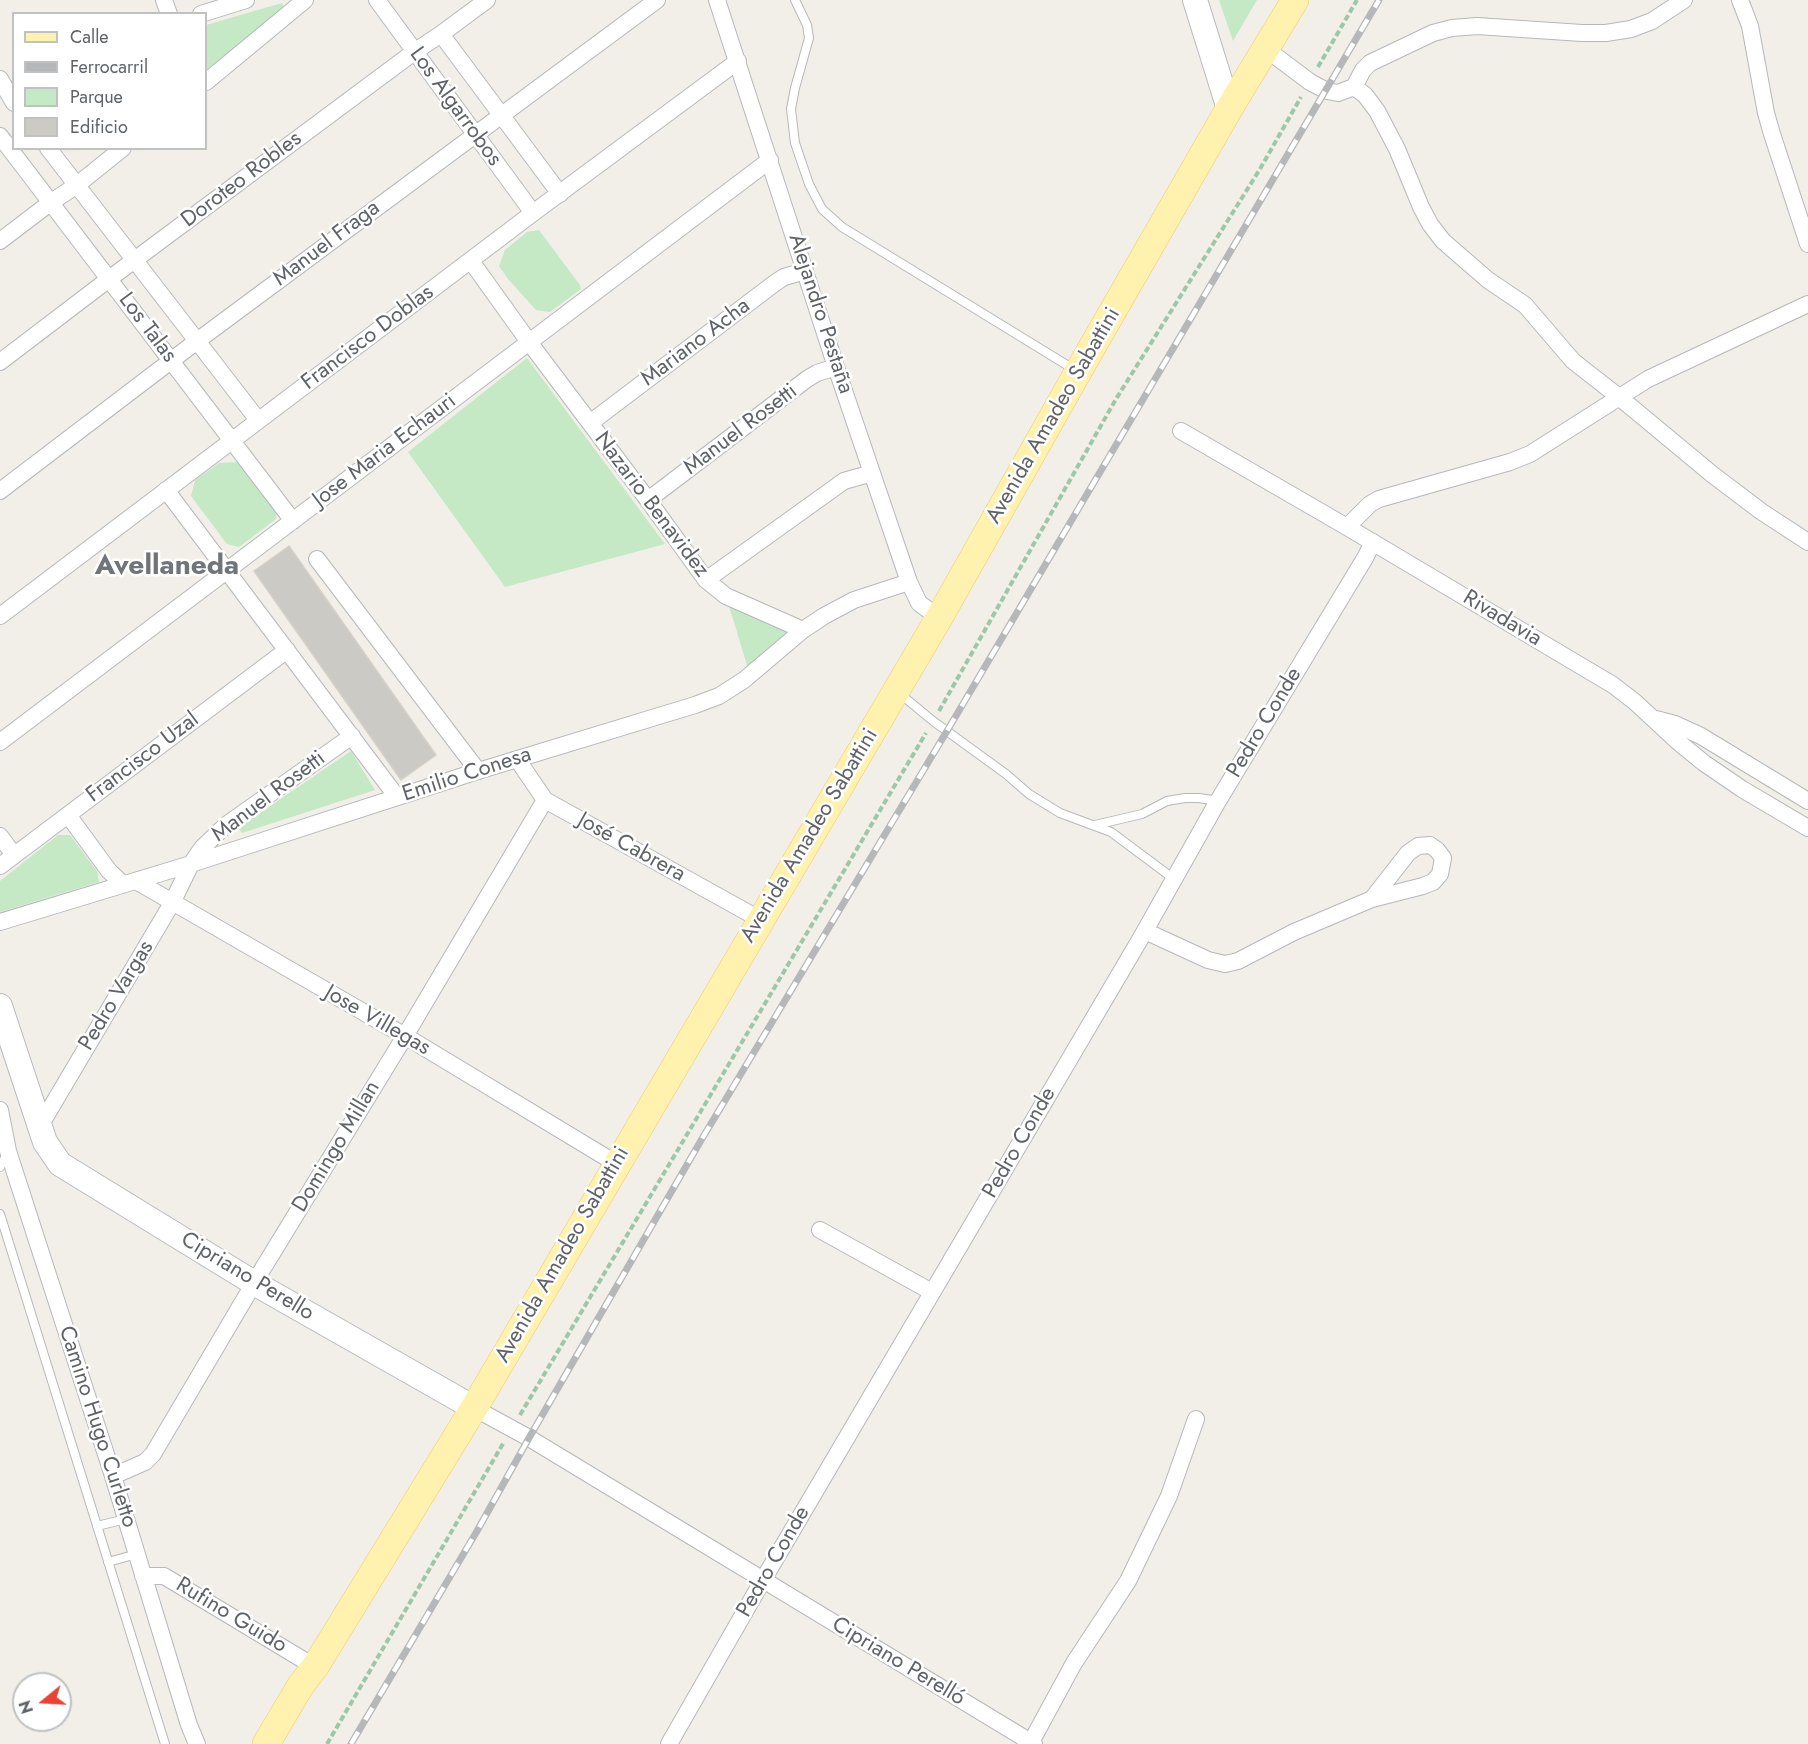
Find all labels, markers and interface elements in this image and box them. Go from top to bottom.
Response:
legend [12,12,207,150]
text: Calle [70,24,109,50]
street label: Los Algarrobos [403,43,507,171]
text: Ferrocarril [70,54,148,80]
text: Parque [70,84,123,110]
text: Edificio [70,114,128,140]
street label: Doroteo Robles [177,126,307,234]
street label: Manuel Fraga [269,195,385,293]
street label: Alejandro Pestaña [782,231,858,397]
street label: Francisco Doblas [297,280,439,396]
street label: Los Talas [112,288,182,368]
street label: Mariano Acha [636,293,756,393]
street label: Avenida Amadeo Sabattini [981,303,1127,529]
street label: Manuel Rosetti [679,379,803,481]
street label: Jose Maria Echauri [308,389,462,513]
street label: Nazario Benavidez [588,427,714,583]
district label: Avellaneda [95,550,239,584]
street label: Rivadavia [1458,585,1546,653]
street label: Pedro Conde [1222,663,1308,783]
street label: Francisco Uzal [82,707,204,809]
street label: Avenida Amadeo Sabattini [736,724,884,948]
street label: Emilio Conesa [399,742,535,808]
street label: Manuel Rosetti [207,746,331,848]
street label: José Cabrera [573,808,689,888]
street label: Pedro Vargas [74,936,160,1056]
street label: Jose Villegas [319,980,435,1062]
street label: Domingo Millan [287,1077,387,1217]
street label: Pedro Conde [978,1083,1062,1203]
street label: Avenida Amadeo Sabattini [490,1142,636,1368]
street label: Cipriano Perello [176,1227,318,1327]
street label: Camino Hugo Curletto [52,1323,142,1531]
street label: Pedro Conde [732,1502,816,1622]
street label: Rufino Guido [171,1573,291,1659]
street label: Cipriano Perelló [827,1612,969,1712]
north arrow [12,1672,72,1732]
text: N [13,1697,39,1717]

